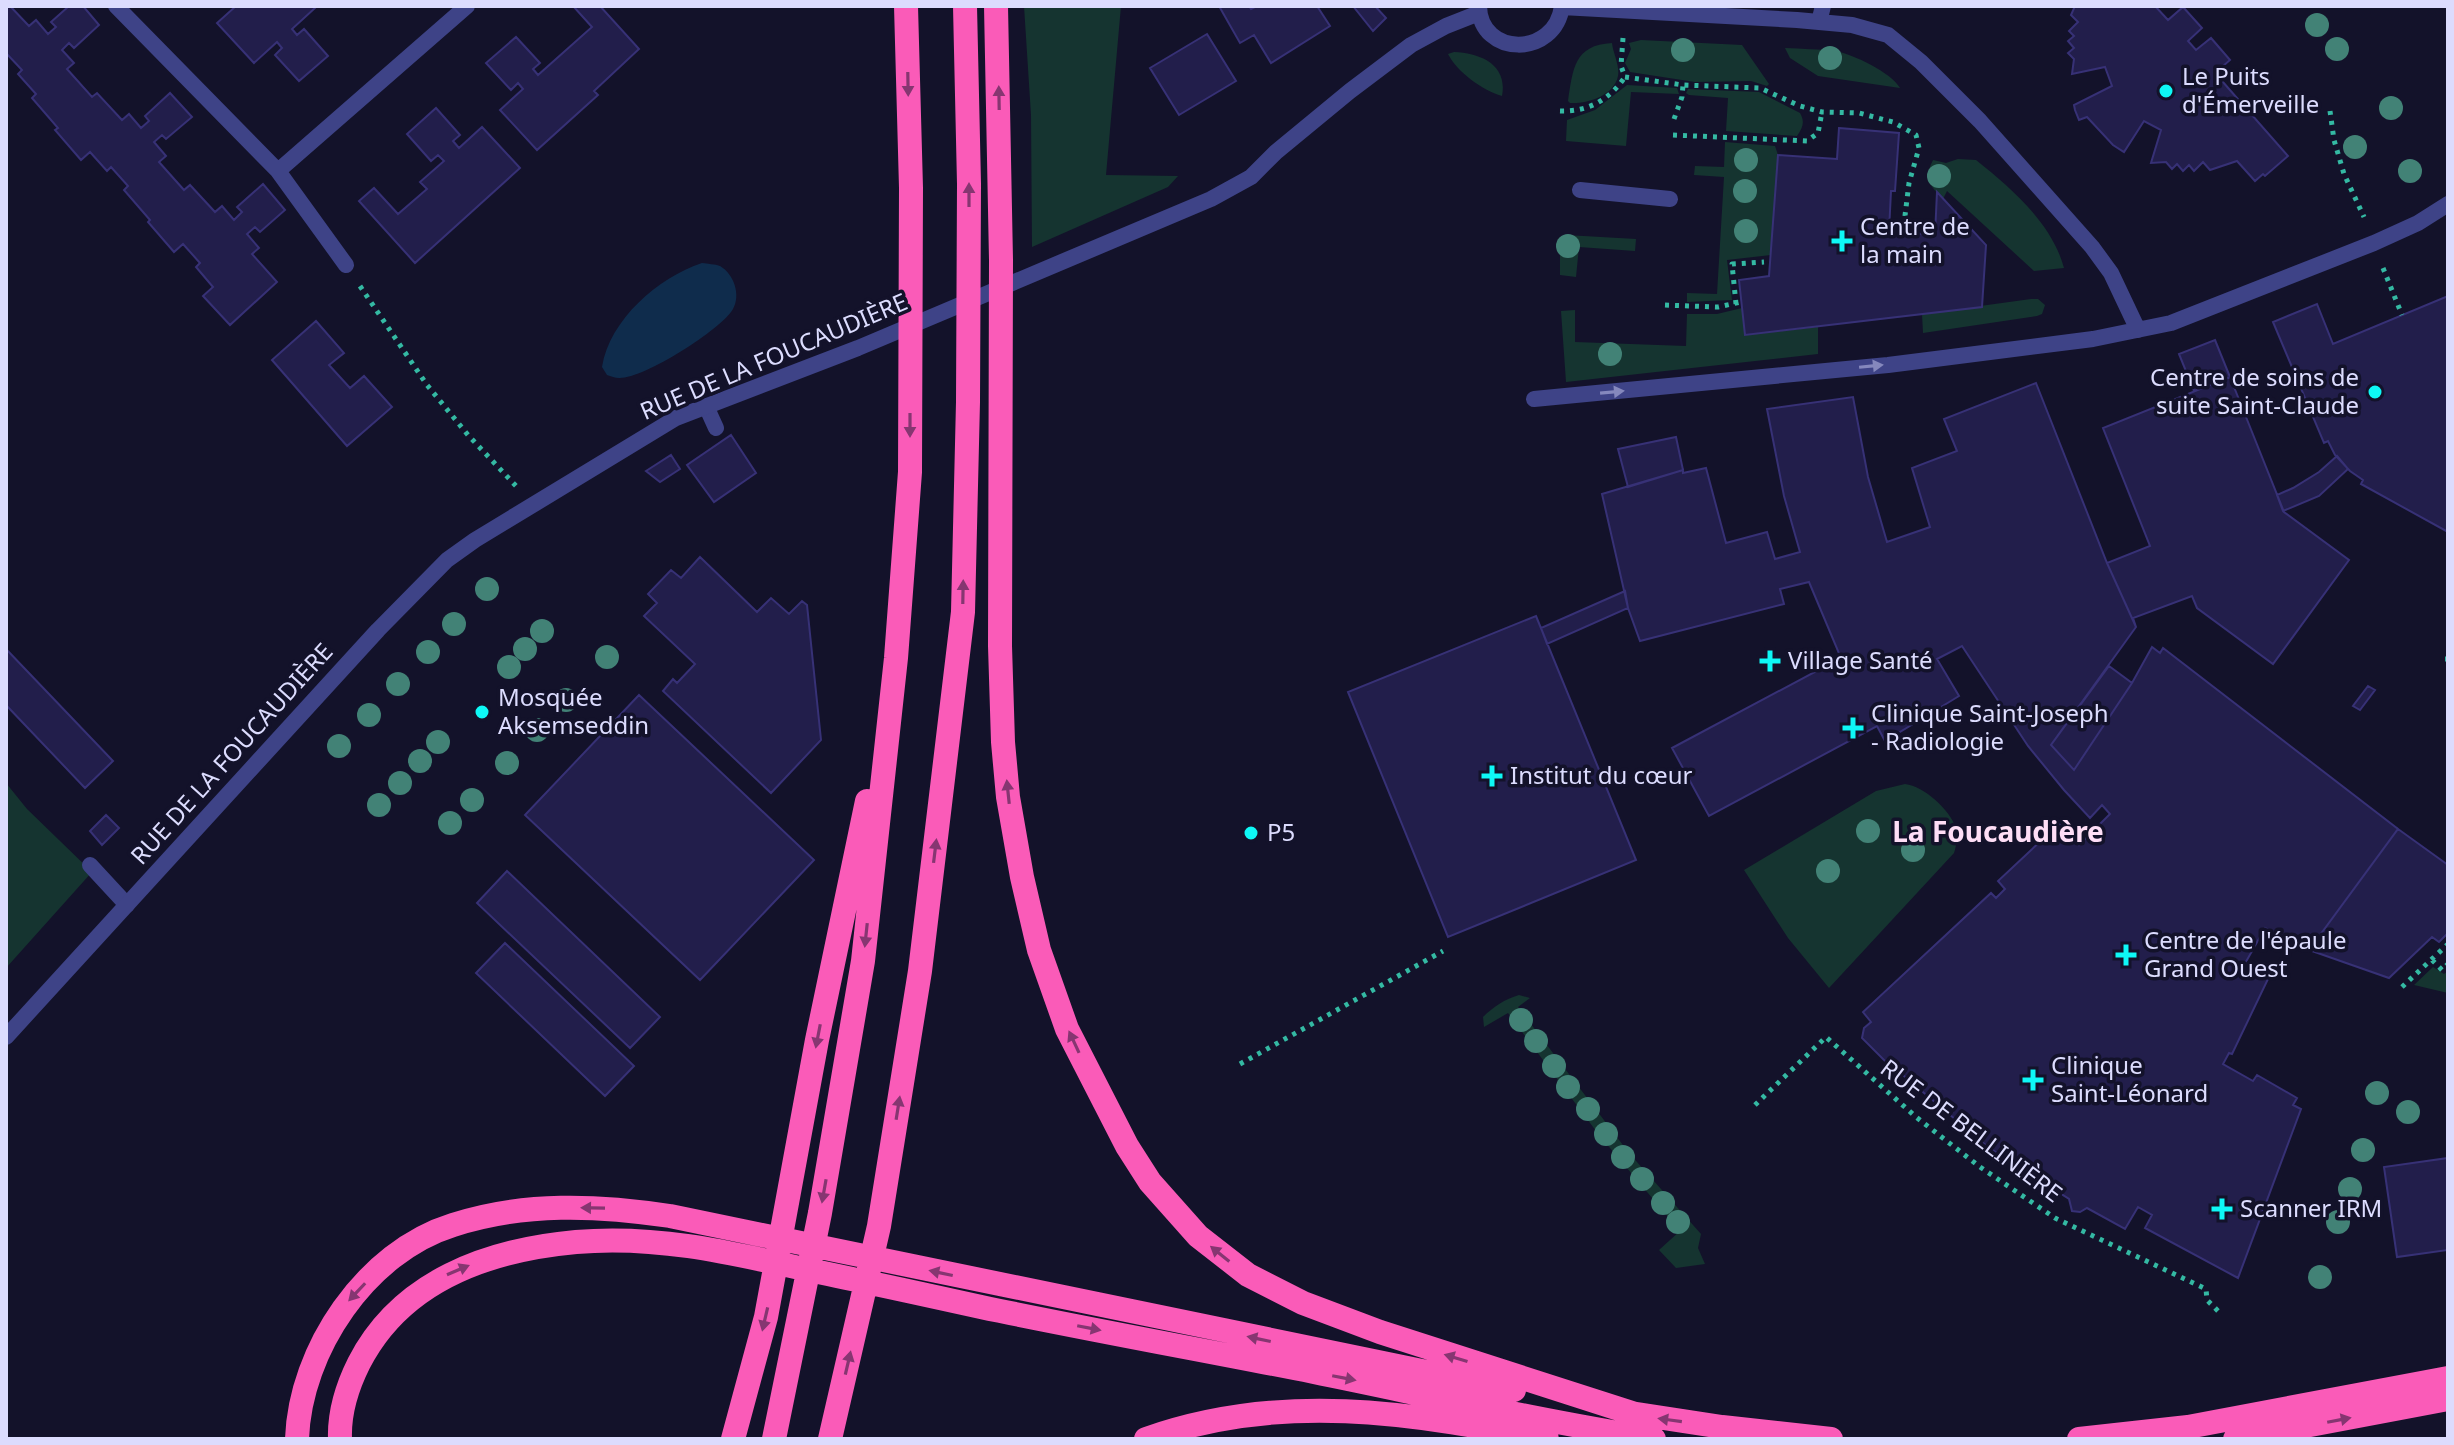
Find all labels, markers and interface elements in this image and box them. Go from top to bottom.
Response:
place label: Le Puits d'Émerveille [2182,59,2319,120]
one-way arrow [902,72,915,97]
marker: Le Puits d'Émerveille [2157,82,2175,100]
one-way arrow [993,85,1005,110]
one-way arrow [963,182,975,207]
place label: Centre de la main [1860,209,1970,270]
marker: Centre de la main [1831,230,1853,252]
street label: RUE DE LA FOUCAUDIÈRE [635,284,912,427]
one-way arrow [1859,360,1884,373]
place label: Centre de soins de suite Saint-Claude [2150,360,2359,421]
marker: Centre de soins de suite Saint-Claude [2366,383,2384,401]
one-way arrow [1600,385,1625,398]
one-way arrow [904,413,916,438]
one-way arrow [957,579,970,604]
street label: RUE DE LA FOUCAUDIÈRE [122,635,339,871]
place label: Village Santé [1788,643,1933,676]
marker: Village Santé [1759,650,1781,672]
place label: Mosquée Aksemseddin [498,680,649,741]
place label: Clinique Saint-Joseph - Radiologie [1871,696,2109,757]
marker: Mosquée Aksemseddin [473,703,491,721]
marker: Clinique Saint-Joseph - Radiologie [1842,717,1864,739]
place label: Institut du cœur [1510,758,1693,791]
marker: Institut du cœur [1481,765,1503,787]
one-way arrow [1002,779,1015,804]
district label: La Foucaudière [1892,812,2104,850]
place label: P5 [1267,815,1295,848]
marker: P5 [1242,824,1260,842]
one-way arrow [929,838,942,863]
one-way arrow [859,923,872,948]
place label: Centre de l'épaule Grand Ouest [2144,923,2346,984]
marker: Centre de l'épaule Grand Ouest [2115,944,2137,966]
one-way arrow [812,1024,824,1049]
one-way arrow [1067,1031,1081,1054]
place label: Clinique Saint-Léonard [2051,1048,2208,1109]
street label: RUE DE BELLINIÈRE [1874,1051,2069,1209]
marker: Clinique Saint-Léonard [2022,1069,2044,1091]
one-way arrow [893,1095,905,1120]
one-way arrow [817,1179,829,1204]
place label: Scanner IRM [2240,1191,2382,1224]
marker: Scanner IRM [2211,1198,2233,1220]
one-way arrow [580,1201,605,1214]
one-way arrow [1210,1246,1230,1263]
one-way arrow [446,1264,470,1277]
one-way arrow [928,1266,953,1279]
one-way arrow [348,1282,367,1301]
one-way arrow [758,1307,771,1332]
one-way arrow [1077,1323,1102,1335]
one-way arrow [1246,1332,1271,1344]
one-way arrow [842,1350,855,1375]
one-way arrow [1444,1351,1468,1364]
one-way arrow [1332,1372,1357,1385]
one-way arrow [1657,1413,1682,1426]
one-way arrow [2327,1413,2352,1425]

